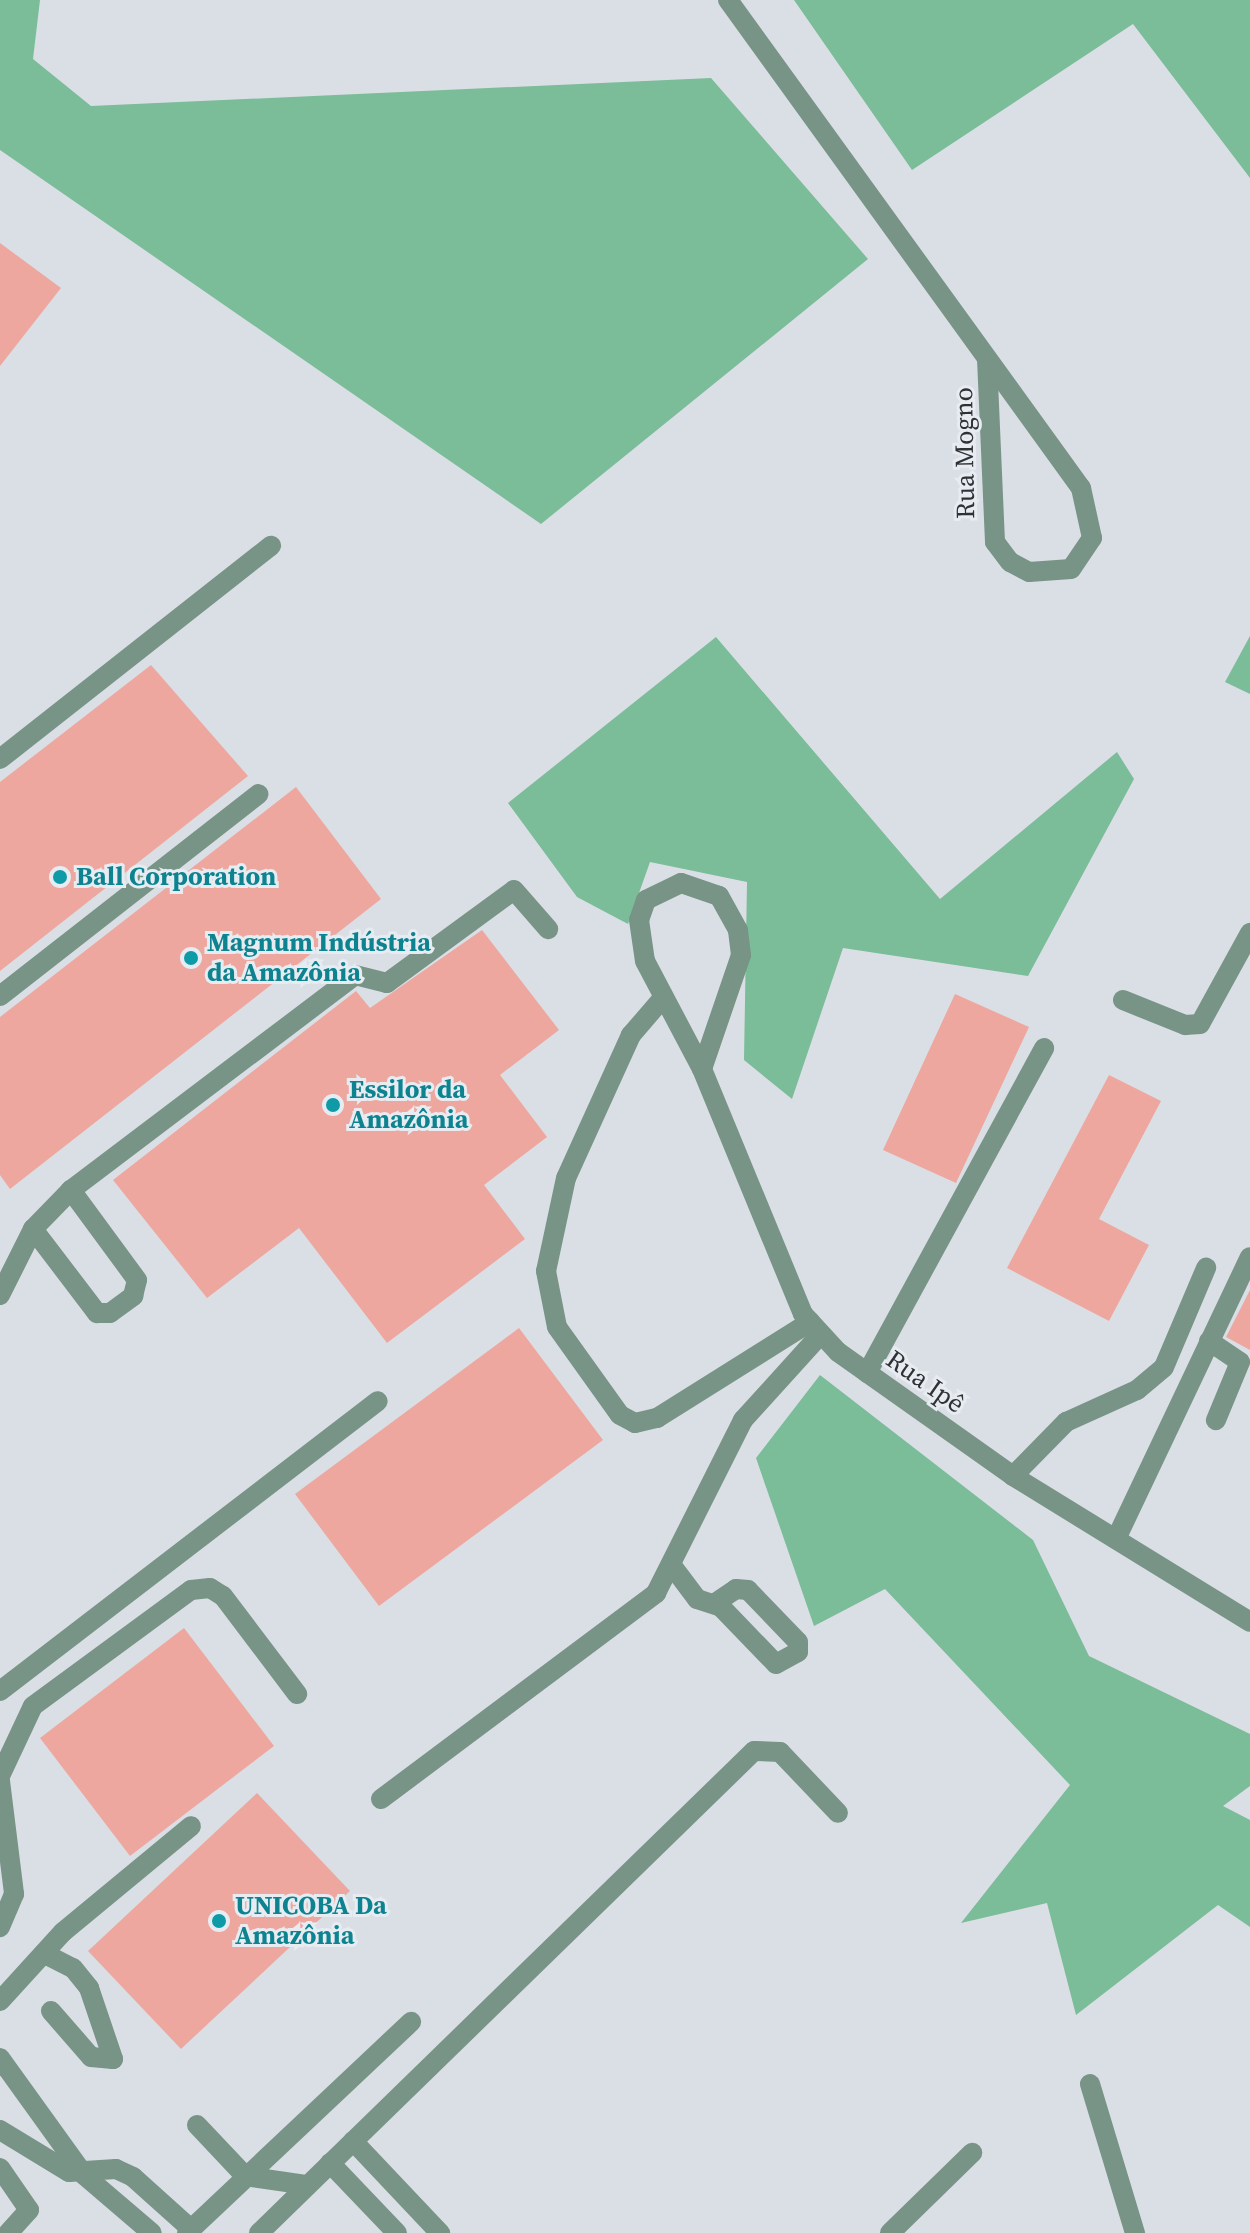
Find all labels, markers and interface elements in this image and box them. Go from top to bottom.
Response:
street label: Rua Mogno [948,387,982,519]
place label: Ball Corporation [76,861,276,893]
marker: Ball Corporation [51,868,69,886]
place label: Magnum Indústria da Amazônia [207,927,431,988]
marker: Magnum Indústria da Amazônia [182,949,200,967]
place label: Essilor da Amazônia [349,1074,469,1136]
marker: Essilor da Amazônia [324,1096,342,1114]
street label: Rua Ipê [880,1344,970,1420]
place label: UNICOBA Da Amazônia [235,1890,387,1952]
marker: UNICOBA Da Amazônia [210,1912,228,1930]

